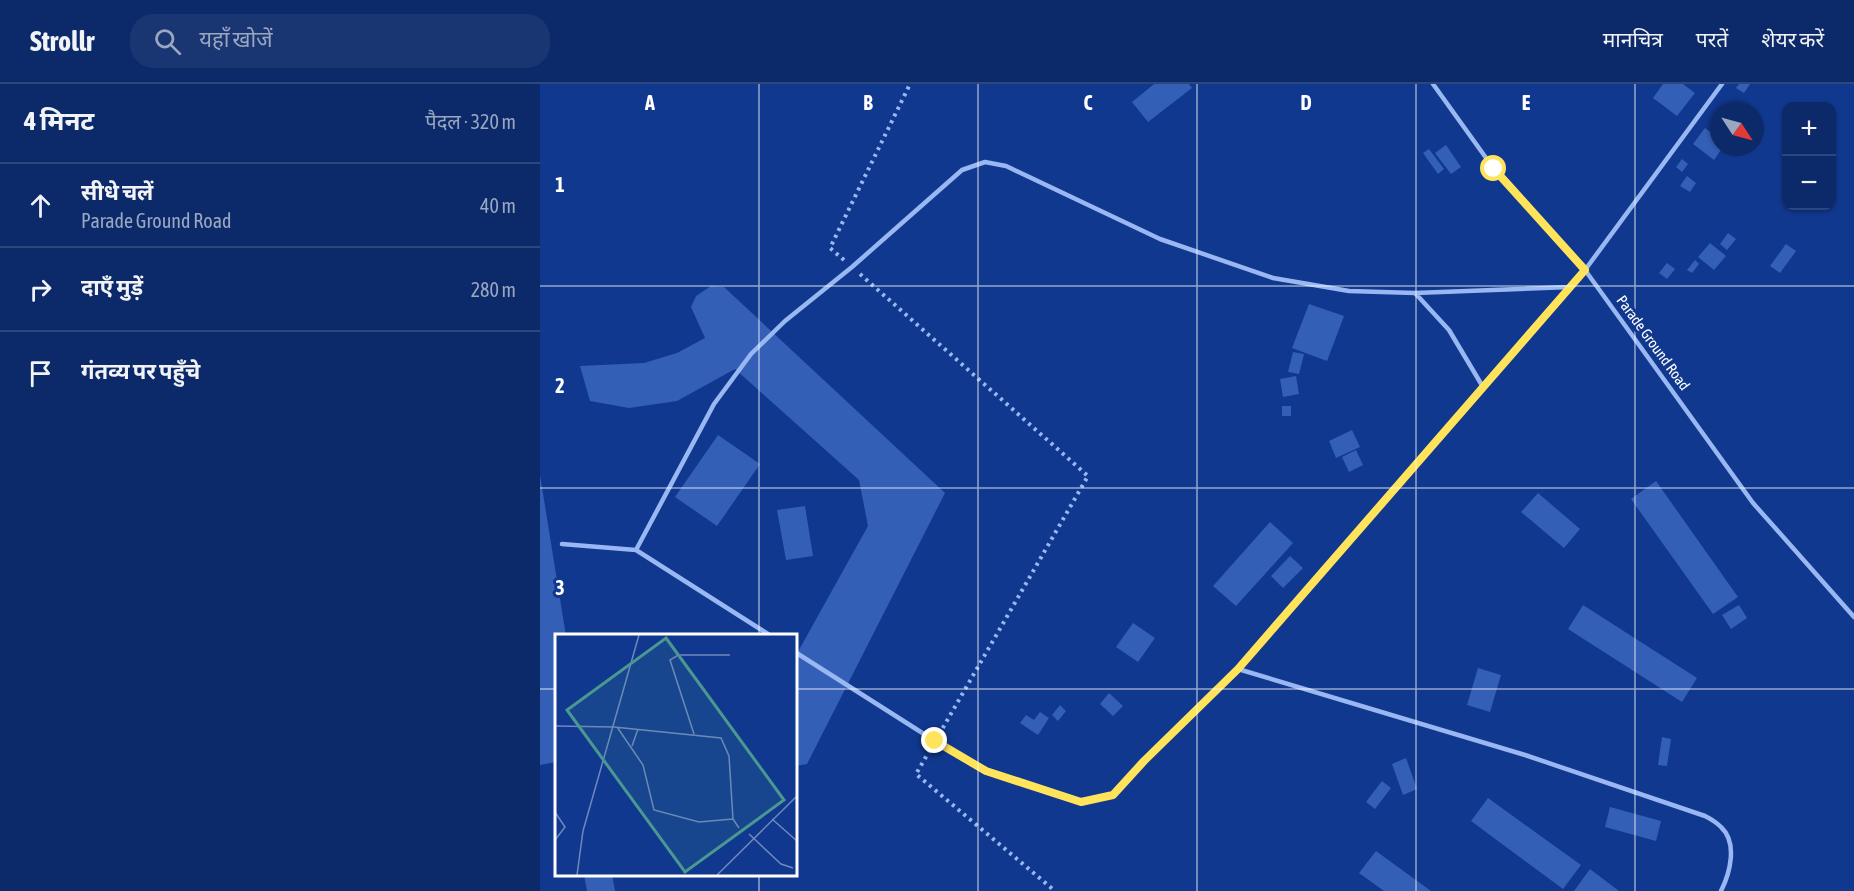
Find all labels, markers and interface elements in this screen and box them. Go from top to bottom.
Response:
search box [130,14,550,68]
text: Strollr [30,25,94,57]
icon: search [151,25,184,58]
text: यहाँ खोजें [199,26,273,52]
text: मानचित्र [1603,27,1663,51]
text: परतें [1696,27,1728,51]
text: शेयर करें [1761,27,1824,51]
text: A [644,91,655,114]
text: B [863,91,873,114]
text: C [1084,91,1093,114]
text: D [1300,91,1312,114]
text: E [1522,91,1531,114]
north arrow [1710,102,1764,156]
map controls [1782,102,1836,210]
button: + [1782,102,1836,156]
text: 4 मिनट [24,106,94,136]
text: पैदल · 320 m [425,110,516,133]
route start [1480,155,1506,181]
button: − [1782,156,1836,210]
text: 1 [555,173,565,196]
text: सीधे चलें [81,179,153,205]
icon: ahead [24,189,57,222]
text: 40 m [480,194,516,217]
text: Parade Ground Road [81,209,231,232]
icon: right [24,273,57,306]
text: दाएँ मुड़ें [81,274,143,300]
text: 280 m [471,278,516,301]
street label: Parade Ground Road [1613,292,1693,393]
icon: arrive [24,357,57,390]
text: गंतव्य पर पहुँचे [81,358,200,384]
text: 2 [555,374,565,397]
text: 3 [555,576,565,599]
inset map [555,634,796,876]
route end [921,727,947,753]

